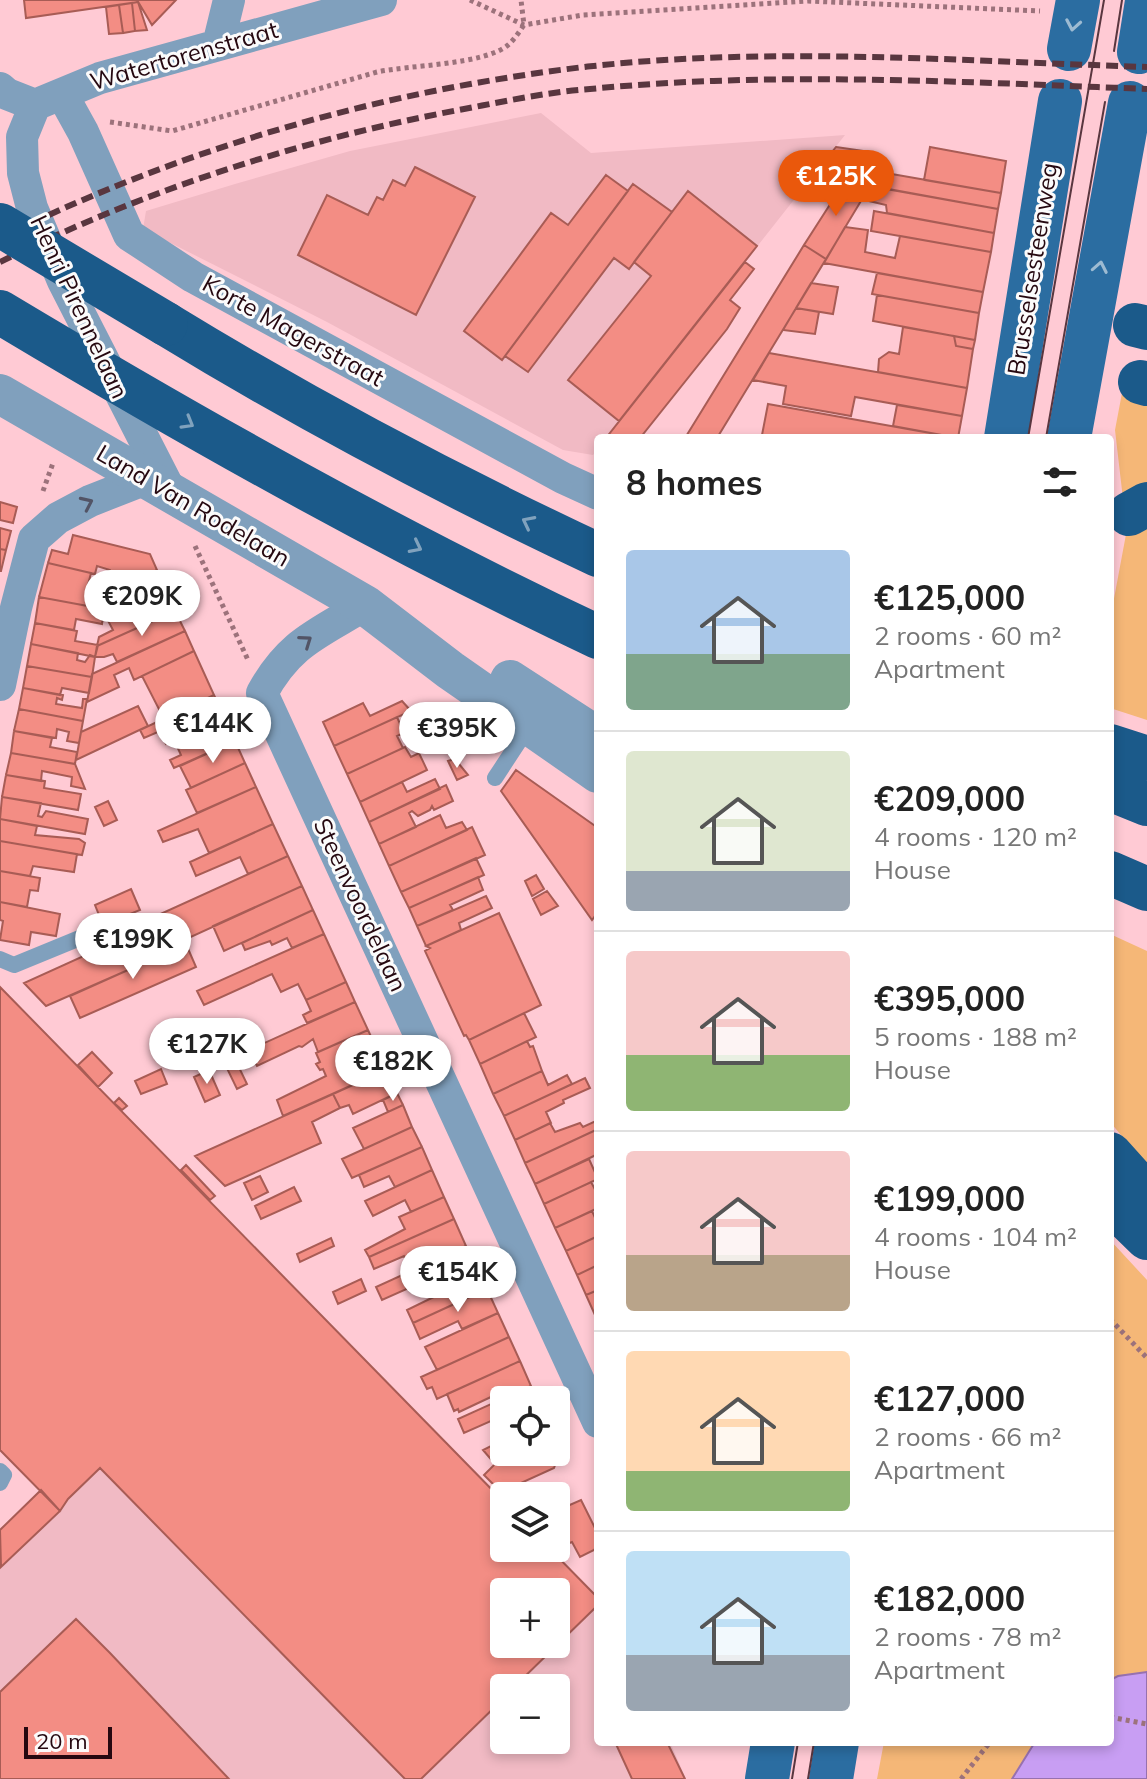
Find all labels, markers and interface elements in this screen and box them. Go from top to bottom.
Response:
street label: Watertorenstraat [86,14,281,96]
one-way arrow [1066,18,1083,31]
pin: €125K [780,150,892,218]
text: €125K [796,159,876,192]
street label: Brusselsesteenweg [1000,160,1064,377]
street label: Henri Pirennelaan [24,210,136,403]
one-way arrow [1091,261,1108,274]
street label: Korte Magerstraat [198,268,389,392]
one-way arrow [179,413,194,429]
street label: Land Van Rodelaan [91,438,296,573]
icon: filters [1038,460,1082,504]
text: 8 homes [626,461,763,504]
one-way arrow [78,497,93,513]
one-way arrow [521,516,536,531]
one-way arrow [408,537,423,553]
pin: €209K [86,570,198,638]
text: €125,000 [874,576,1025,619]
text: €209K [102,579,182,612]
icon: home [690,582,786,678]
text: 2 rooms · 60 m² [874,619,1061,652]
one-way arrow [297,636,311,650]
text: Apartment [874,652,1005,685]
pin: €144K [157,697,269,765]
pin: €395K [401,702,513,770]
text: €144K [173,706,253,739]
text: €395K [417,711,497,744]
text: €209,000 [874,777,1025,820]
icon: home [690,783,786,879]
street label: Steenvoordelaan [308,813,414,996]
text: 4 rooms · 120 m² [874,820,1077,853]
text: House [874,853,951,886]
pin: €199K [77,913,189,981]
text: €199K [93,922,173,955]
text: €395,000 [874,977,1025,1020]
icon: home [690,983,786,1079]
pin: €127K [151,1018,263,1086]
text: 5 rooms · 188 m² [874,1020,1077,1053]
text: €127K [167,1027,247,1060]
pin: €182K [337,1035,449,1103]
text: €182K [353,1044,433,1077]
text: House [874,1053,951,1086]
text: €199,000 [874,1177,1025,1220]
icon: home [690,1183,786,1279]
text: 4 rooms · 104 m² [874,1220,1077,1253]
pin: €154K [402,1246,514,1314]
text: House [874,1253,951,1286]
text: €154K [418,1255,498,1288]
text: €127,000 [874,1377,1025,1420]
icon: home [690,1383,786,1479]
map controls [490,1386,570,1754]
button: locate [490,1386,570,1466]
text: 2 rooms · 66 m² [874,1420,1061,1453]
text: Apartment [874,1453,1005,1486]
button: layers [490,1482,570,1562]
text: €182,000 [874,1577,1025,1620]
button: + [490,1578,570,1658]
icon: home [690,1583,786,1679]
text: 2 rooms · 78 m² [874,1620,1061,1653]
text: Apartment [874,1653,1005,1686]
button: − [490,1674,570,1754]
scale bar [24,1723,112,1759]
text: 20 m [36,1727,87,1755]

